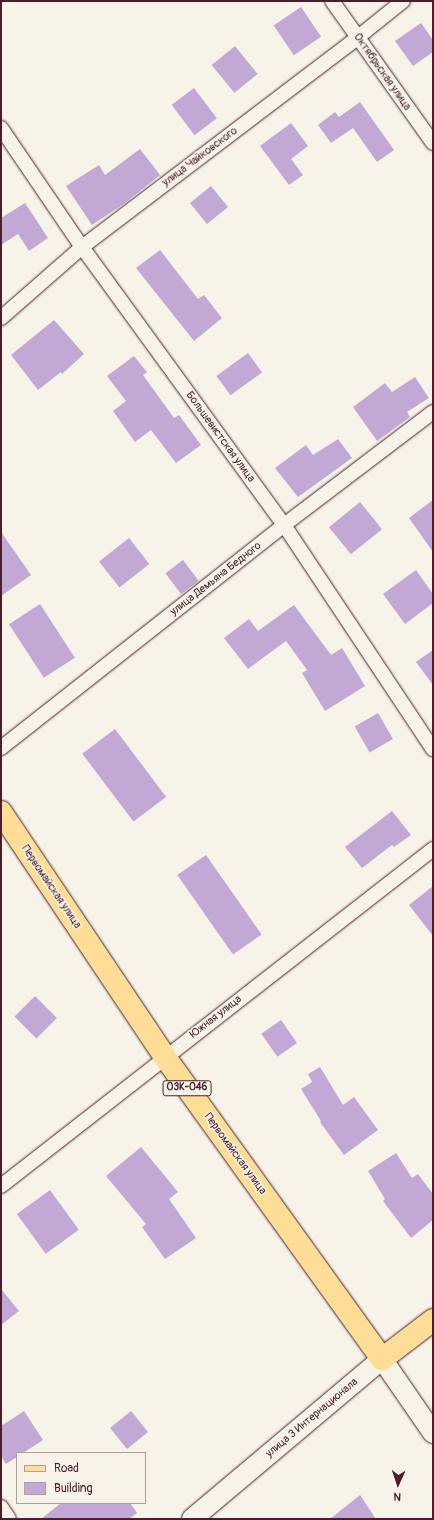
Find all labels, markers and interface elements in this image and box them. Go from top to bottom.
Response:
street label: Октябрьская улица [350,31,414,113]
street label: улица Чайковского [160,124,240,190]
street label: Большевистская улица [183,389,257,485]
street label: улица Демьяна Бедного [168,539,264,619]
street label: Первомайская улица [18,843,84,931]
street label: Южная улица [187,993,245,1041]
road number: 03К-046 [162,1080,212,1096]
street label: Первомайская улица [201,1111,269,1197]
street label: улица 3 Интернационала [263,1376,361,1460]
legend [16,1452,146,1504]
text: Road [54,1461,79,1476]
north arrow [378,1464,418,1504]
text: Building [54,1481,93,1496]
text: N [393,1490,401,1503]

